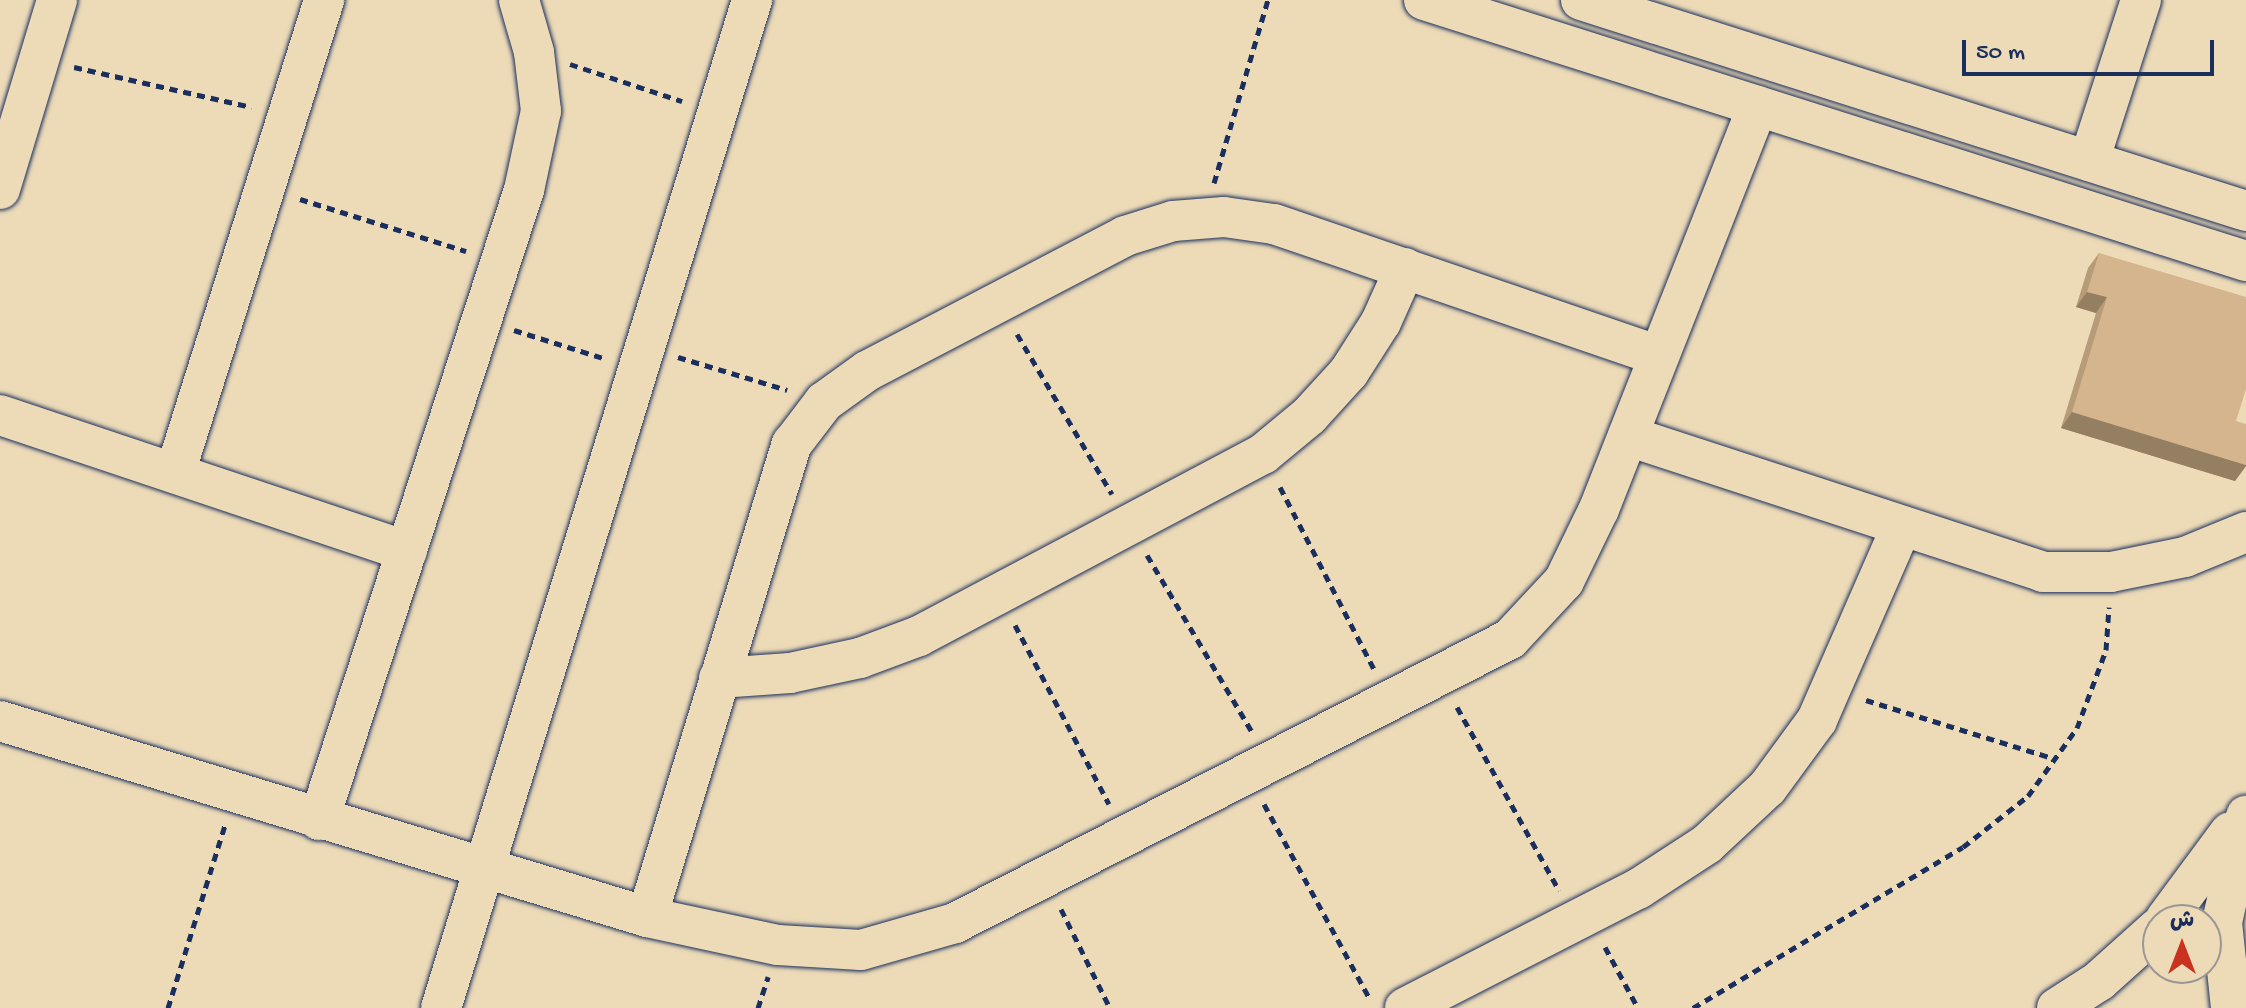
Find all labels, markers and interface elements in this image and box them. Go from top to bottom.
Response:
scale bar [1966,24,2218,74]
text: 50 m [1976,39,2025,68]
north arrow [2142,904,2222,984]
text: ش [2170,909,2194,935]

